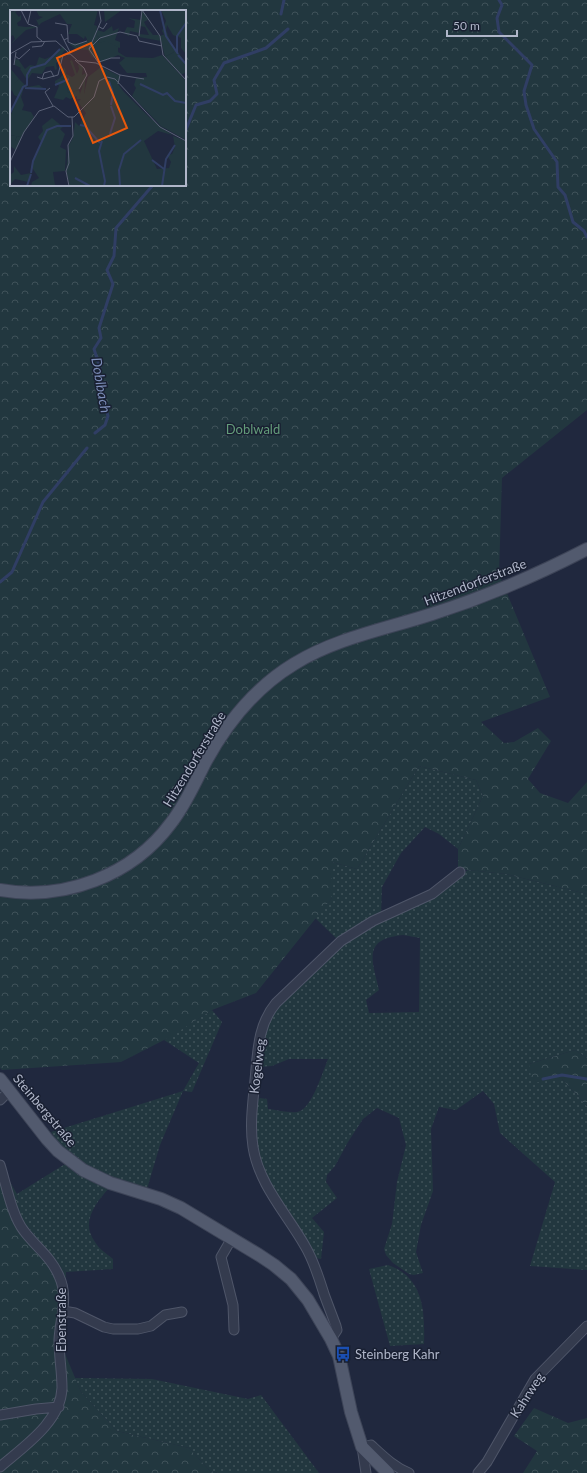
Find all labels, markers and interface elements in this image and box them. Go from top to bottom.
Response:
inset map [10,10,186,186]
scale bar [447,12,517,38]
text: 50 m [453,18,480,33]
water label: Doblbach [88,356,115,414]
park label: Doblwald [226,421,280,437]
street label: Hitzendorferstraße [421,555,529,609]
street label: Hitzendorferstraße [159,708,229,810]
street label: Kogelweg [246,1037,268,1095]
street label: Steinbergstraße [10,1070,80,1150]
street label: Ebenstraße [53,1288,69,1352]
bus stop icon: Steinberg Kahr [334,1345,352,1363]
place label: Steinberg Kahr [355,1346,440,1362]
street label: Kahrweg [506,1369,548,1421]

